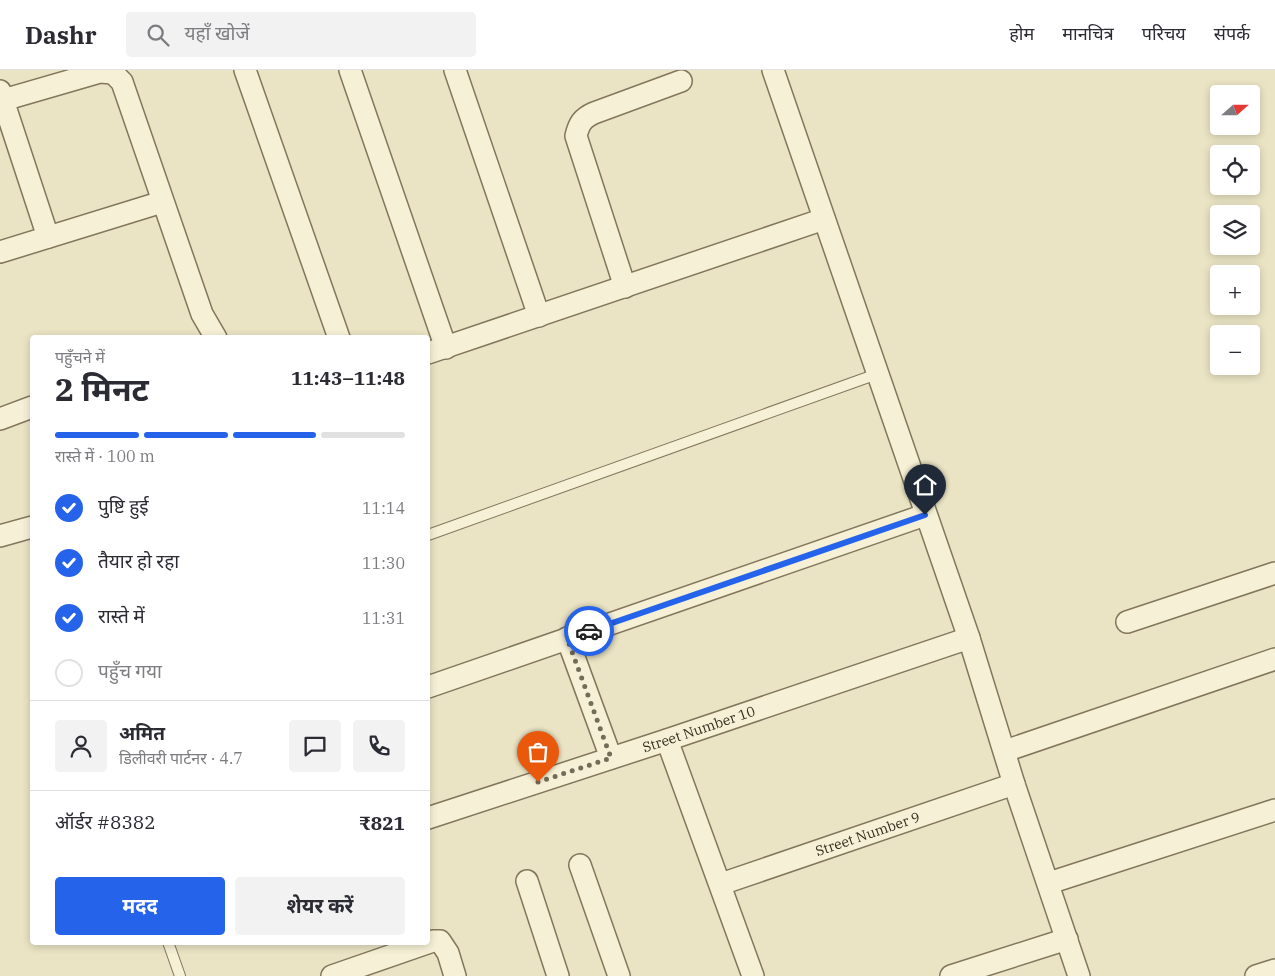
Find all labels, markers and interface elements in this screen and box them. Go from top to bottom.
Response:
search box [126,12,476,57]
text: Dashr [25,19,96,51]
icon: search [144,21,172,49]
text: यहाँ खोजें [184,21,249,45]
text: होम [1009,22,1034,45]
text: मानचित्र [1062,22,1114,45]
text: परिचय [1142,22,1186,45]
text: संपर्क [1214,22,1250,45]
north arrow [1210,85,1260,135]
map controls [1210,85,1260,375]
button: locate [1210,145,1260,195]
button: layers [1210,205,1260,255]
button: + [1210,265,1260,315]
button: − [1210,325,1260,375]
text: पहुँचने में [55,347,105,367]
text: 11:43–11:48 [291,366,405,390]
text: 2 मिनट [55,368,149,410]
text: रास्ते में · 100 m [55,446,155,466]
pin [904,464,946,515]
icon: home [911,471,939,499]
icon: check [55,494,83,522]
text: पुष्टि हुई [98,494,149,518]
text: 11:14 [362,498,405,518]
icon: check [55,549,83,577]
text: तैयार हो रहा [98,549,179,573]
text: 11:30 [362,553,405,573]
icon: check [55,604,83,632]
text: रास्ते में [98,604,145,628]
courier [564,606,614,656]
text: 11:31 [362,608,405,628]
icon: car [575,617,603,645]
text: पहुँच गया [98,659,162,683]
street label: Street Number 10 [640,702,758,756]
button: person [55,720,107,772]
button: chat [289,720,341,772]
button: phone [353,720,405,772]
text: अमित [119,721,165,745]
pin [517,731,559,782]
icon: bag [524,738,552,766]
text: डिलीवरी पार्टनर · 4.7 [119,748,243,768]
street label: Street Number 9 [813,808,922,860]
text: ऑर्डर #8382 [55,810,156,834]
text: ₹821 [359,811,405,835]
button: मदद [55,877,225,935]
button: शेयर करें [235,877,405,935]

